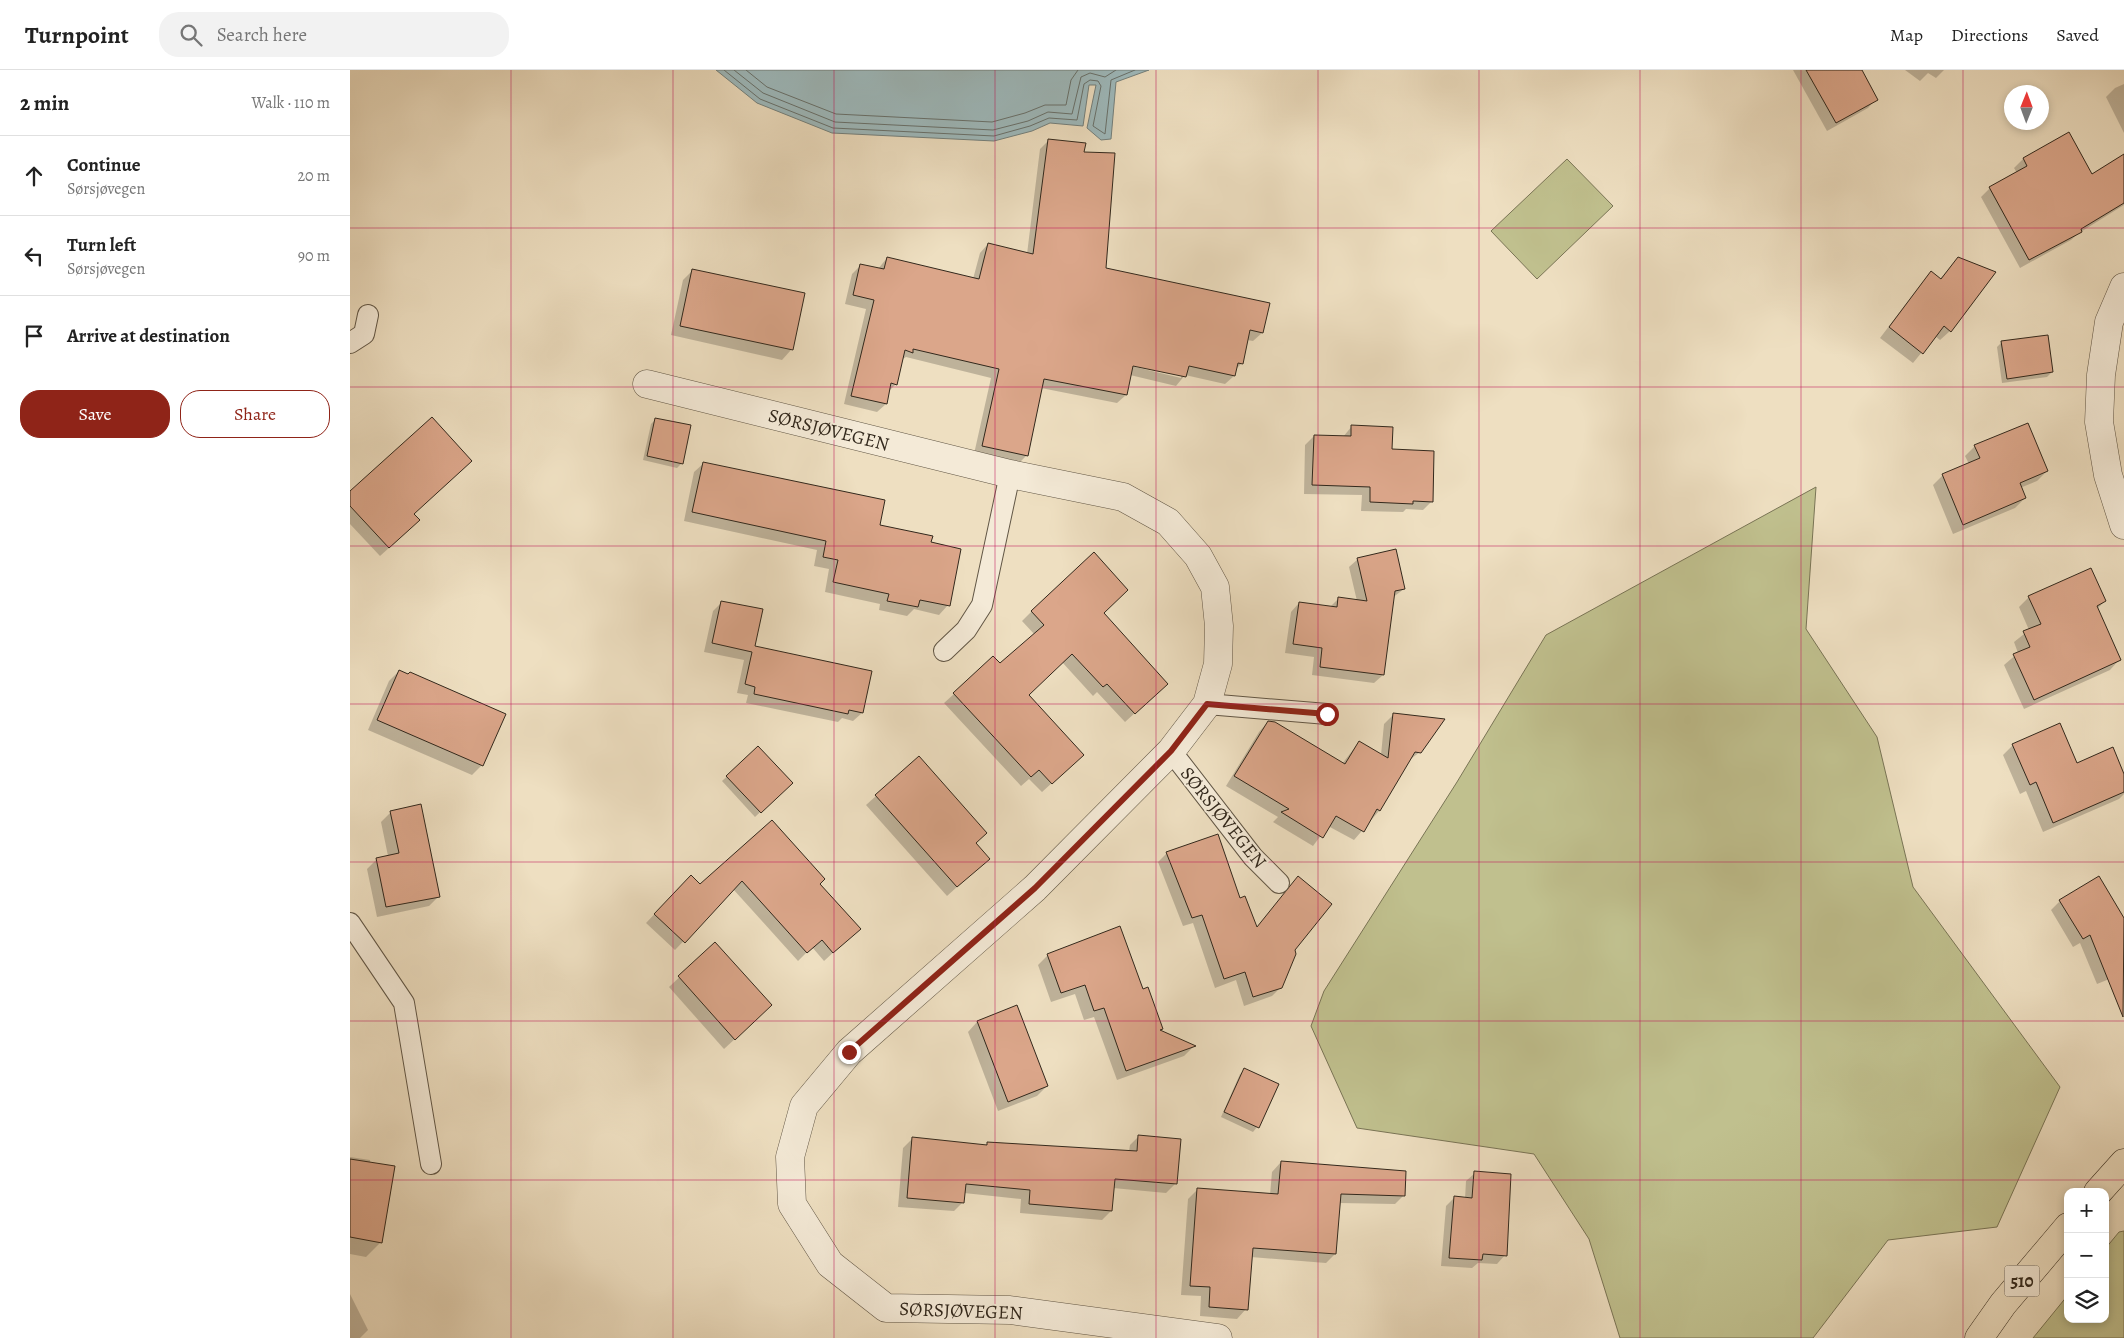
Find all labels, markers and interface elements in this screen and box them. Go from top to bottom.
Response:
search box [159,12,509,57]
text: Turnpoint [25,19,129,51]
icon: search [177,21,205,49]
text: Search here [217,22,307,48]
text: Map [1890,23,1923,47]
text: Directions [1951,23,2028,47]
text: Saved [2056,23,2099,47]
north arrow [2004,85,2049,130]
text: 2 min [20,89,69,117]
text: Walk · 110 m [252,92,330,114]
text: Continue [67,152,141,178]
icon: ahead [20,162,48,190]
text: 20 m [297,165,330,187]
text: Sørsjøvegen [67,178,145,200]
text: Turn left [67,232,136,258]
icon: left [20,242,48,270]
text: 90 m [298,245,330,267]
text: Sørsjøvegen [67,258,145,280]
icon: arrive [20,322,48,350]
text: Arrive at destination [67,323,230,349]
button: Save [20,390,170,438]
button: Share [180,390,330,438]
street label: SØRSJØVEGEN [766,402,892,458]
route start [1316,703,1339,726]
street label: SØRSJØVEGEN [1174,761,1272,874]
route end [838,1041,861,1064]
map controls [2064,1188,2109,1323]
button: + [2064,1188,2109,1233]
button: − [2064,1233,2109,1278]
road number: 510 [2004,1266,2040,1296]
button: layers [2064,1278,2109,1323]
street label: SØRSJØVEGEN [899,1296,1024,1326]

